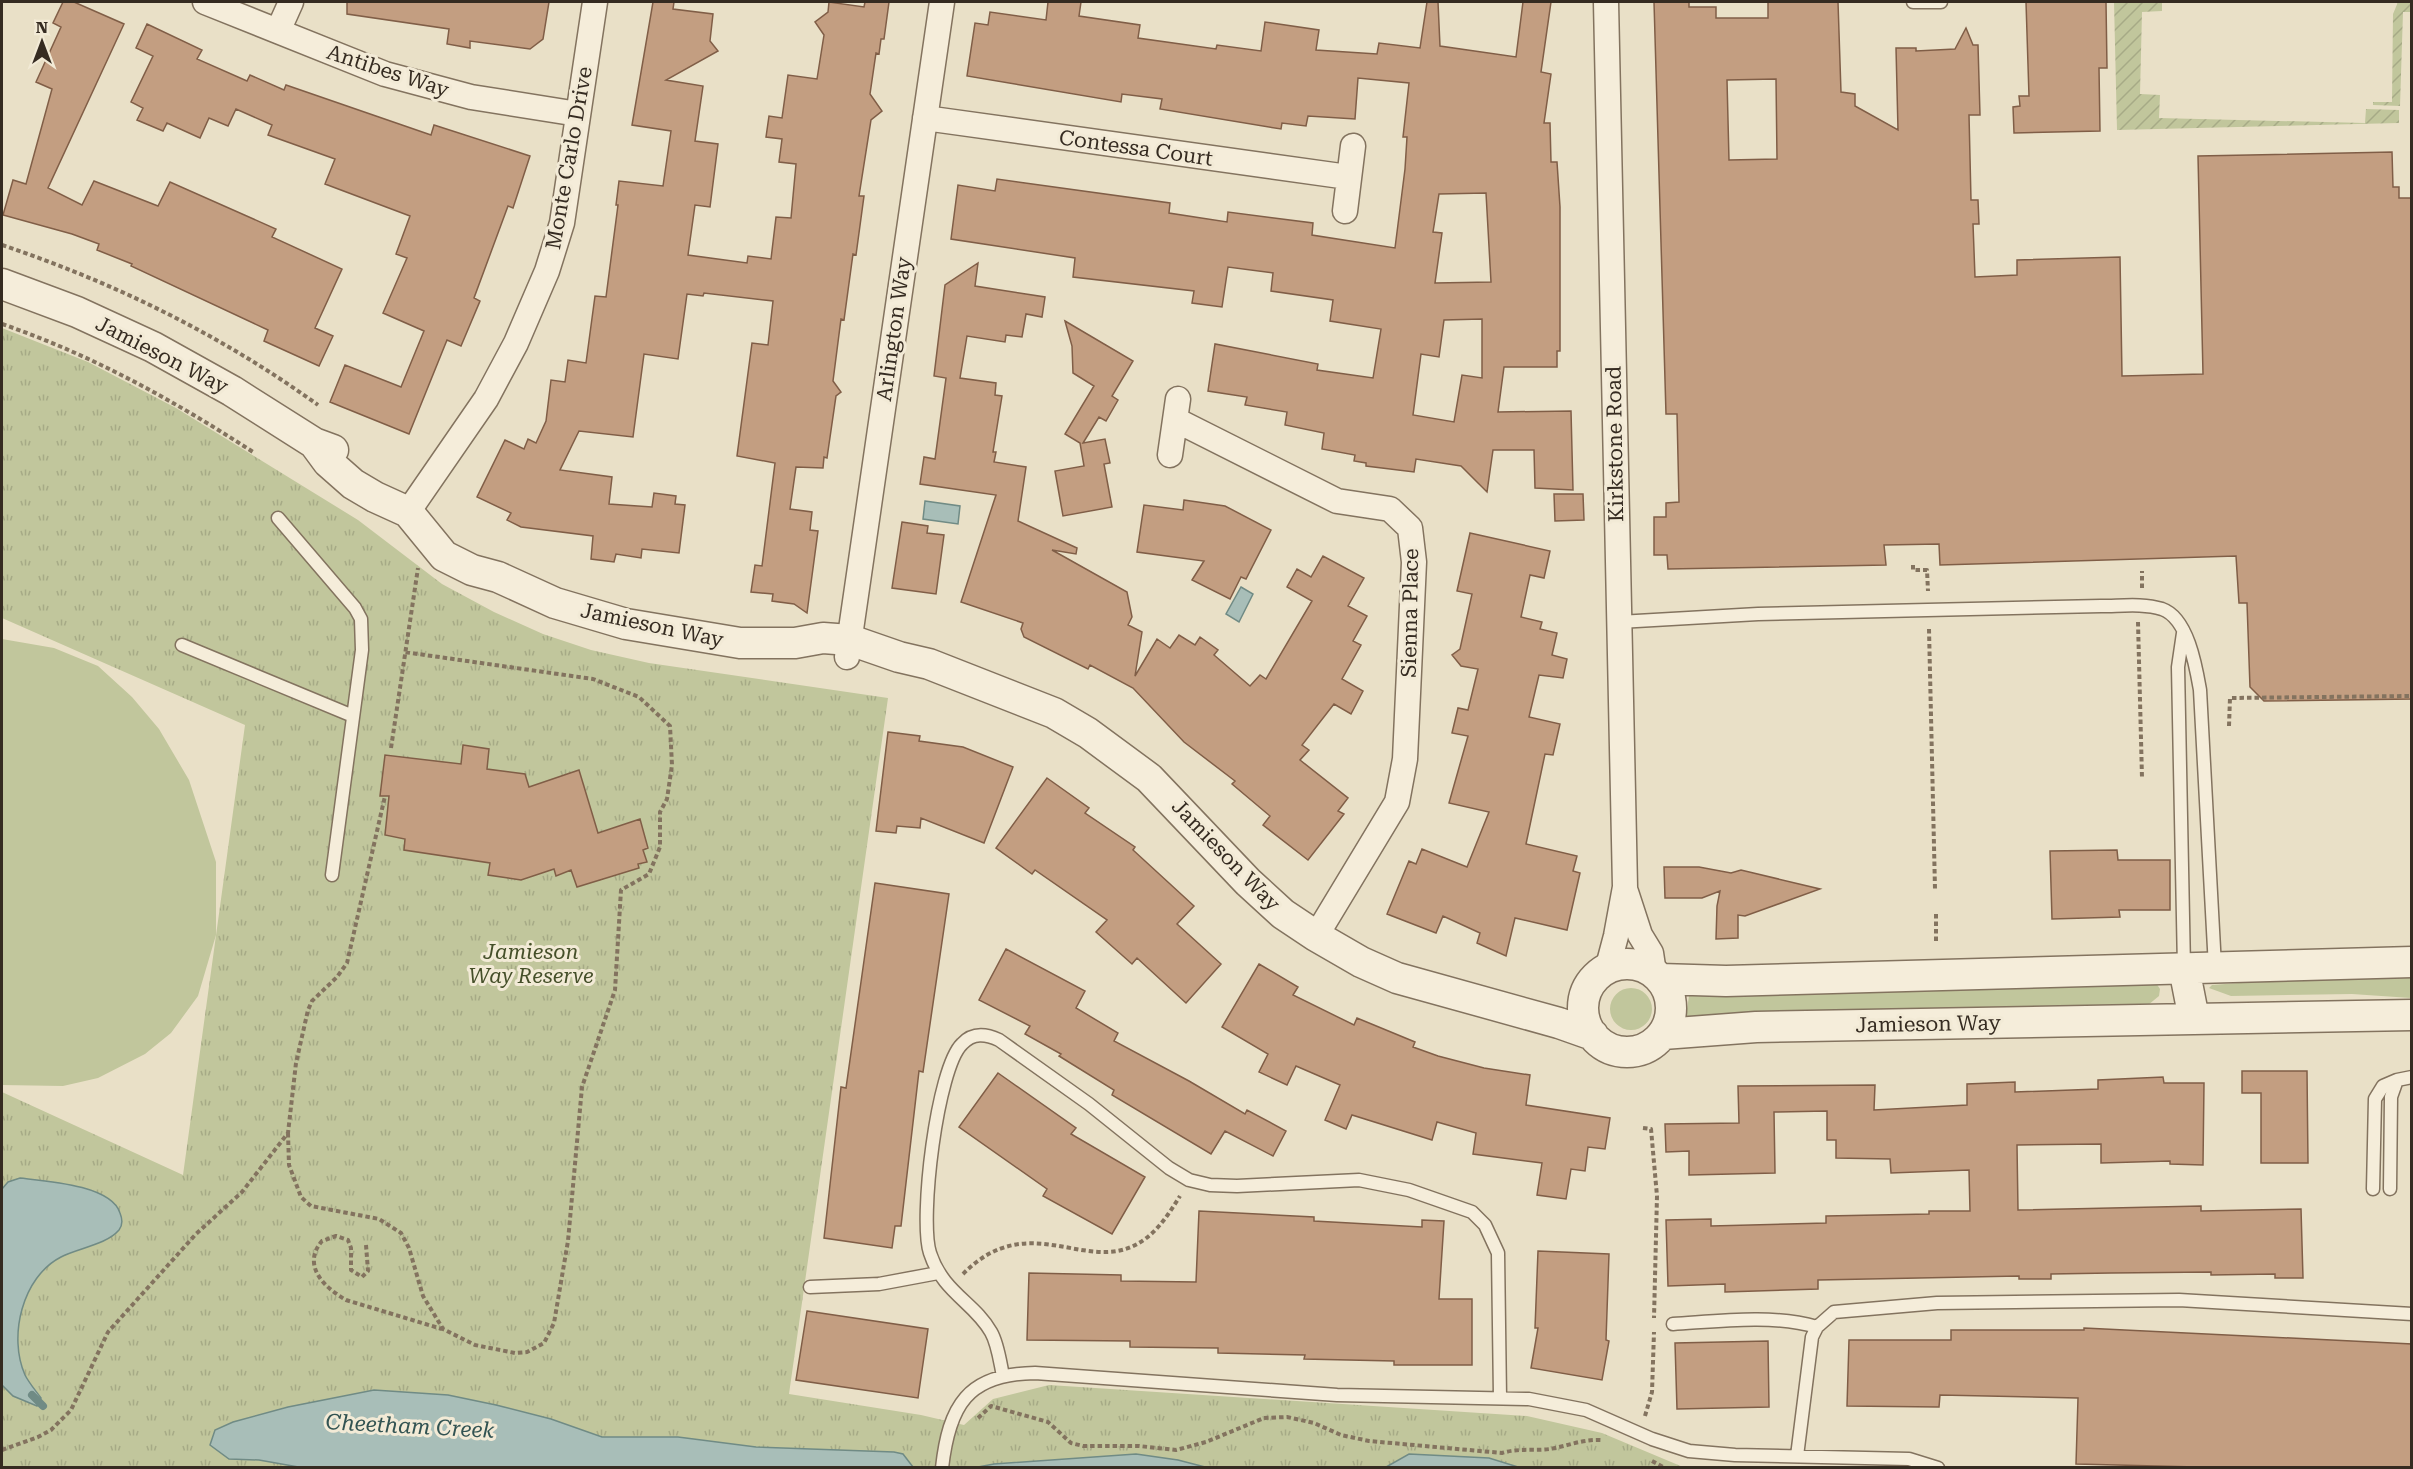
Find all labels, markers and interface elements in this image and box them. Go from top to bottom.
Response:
north arrow [12,12,72,72]
text: N [36,18,48,37]
street label: Antibes Way [324,40,453,102]
street label: Monte Carlo Drive [541,65,597,251]
street label: Contessa Court [1058,125,1215,171]
street label: Arlington Way [872,255,916,403]
street label: Jamieson Way [92,311,233,399]
street label: Kirkstone Road [1602,365,1628,522]
street label: Sienna Place [1397,548,1423,678]
street label: Jamieson Way [578,598,726,652]
street label: Jamieson Way [1167,794,1286,916]
park label: Jamieson Way Reserve [468,940,594,988]
street label: Jamieson Way [1855,1011,2001,1037]
water label: Cheetham Creek [325,1409,495,1443]

